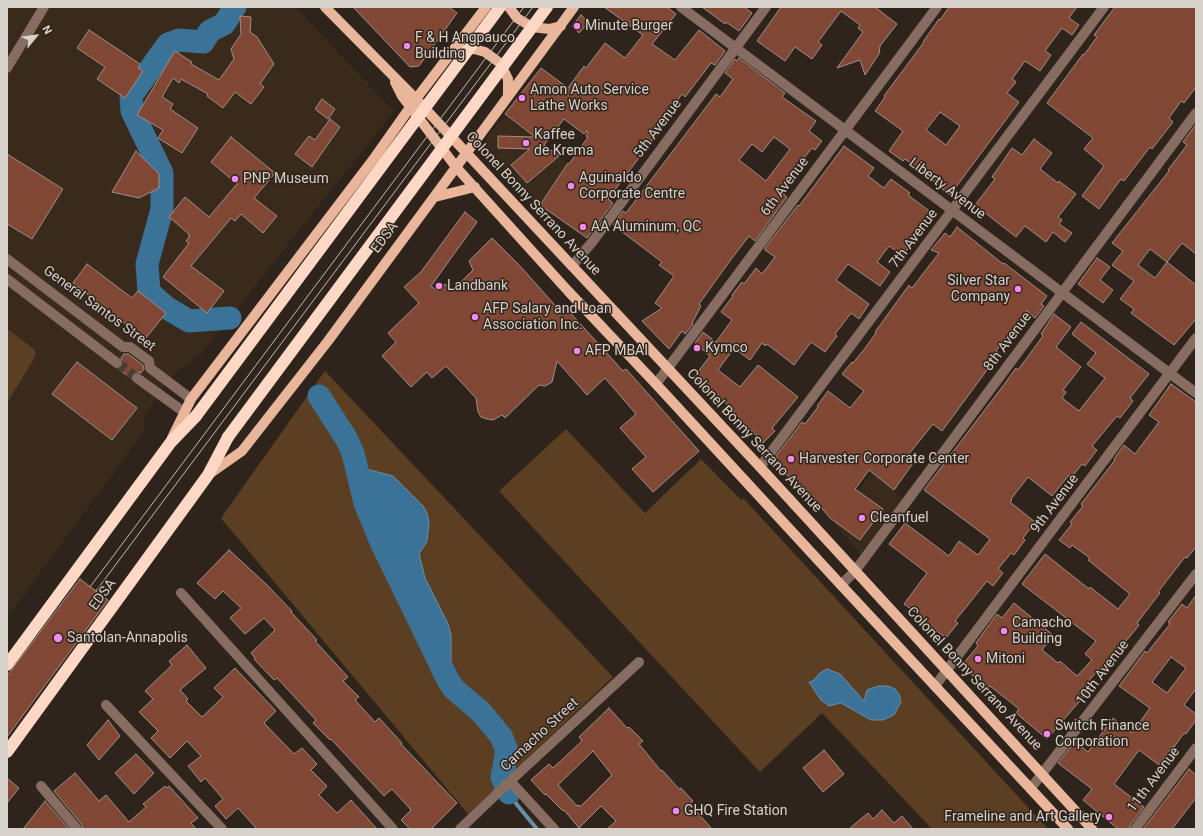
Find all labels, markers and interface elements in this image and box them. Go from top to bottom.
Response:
north arrow [16,16,56,56]
place label: Minute Burger [585,18,673,34]
marker: Minute Burger [572,21,582,31]
text: N [39,23,54,36]
place label: F & H Angpauco Building [415,30,515,62]
marker: F & H Angpauco Building [402,41,412,51]
place label: Amon Auto Service Lathe Works [530,82,649,114]
marker: Amon Auto Service Lathe Works [517,93,527,103]
street label: 5th Avenue [630,96,686,162]
place label: Kaffee de Krema [534,127,594,160]
street label: Colonel Bonny Serrano Avenue [462,129,604,279]
marker: Kaffee de Krema [521,138,531,148]
street label: 6th Avenue [757,154,813,220]
street label: Liberty Avenue [905,155,989,223]
place label: Aguinaldo Corporate Centre [579,170,685,202]
place label: PNP Museum [243,171,329,187]
marker: PNP Museum [230,174,240,184]
marker: Aguinaldo Corporate Centre [566,181,576,191]
street label: 7th Avenue [886,206,942,272]
street label: EDSA [368,219,402,257]
place label: AA Aluminum, QC [591,219,701,235]
marker: AA Aluminum, QC [578,222,588,232]
street label: General Santos Street [40,263,158,355]
place label: Silver Star Company [947,273,1010,306]
place label: Landbank [447,278,508,294]
marker: Landbank [434,281,444,291]
marker: Silver Star Company [1013,284,1023,294]
place label: AFP Salary and Loan Association Inc. [483,301,612,334]
street label: 8th Avenue [980,309,1036,375]
marker: AFP Salary and Loan Association Inc. [470,312,480,322]
place label: Kymco [705,340,748,356]
place label: AFP MBAI [585,343,648,359]
marker: Kymco [692,343,702,353]
marker: AFP MBAI [572,346,582,356]
street label: Colonel Bonny Serrano Avenue [683,366,825,516]
place label: Harvester Corporate Center [799,451,969,467]
marker: Harvester Corporate Center [786,454,796,464]
street label: 9th Avenue [1027,471,1083,537]
place label: Cleanfuel [870,510,929,526]
marker: Cleanfuel [857,513,867,523]
street label: EDSA [86,576,120,614]
street label: Colonel Bonny Serrano Avenue [903,604,1045,754]
place label: Camacho Building [1012,615,1072,648]
marker: Camacho Building [999,626,1009,636]
place label: Santolan-Annapolis [67,630,188,646]
marker: Santolan-Annapolis [52,632,64,644]
street label: 10th Avenue [1073,637,1133,709]
place label: Mitoni [986,651,1025,667]
marker: Mitoni [973,654,983,664]
street label: Camacho Street [498,695,582,775]
place label: Switch Finance Corporation [1055,718,1149,750]
marker: Switch Finance Corporation [1042,729,1052,739]
street label: 11th Avenue [1124,744,1184,816]
place label: GHQ Fire Station [684,803,787,819]
marker: GHQ Fire Station [671,806,681,816]
place label: Frameline and Art Gallery [944,809,1101,825]
marker: Frameline and Art Gallery [1104,812,1114,822]

